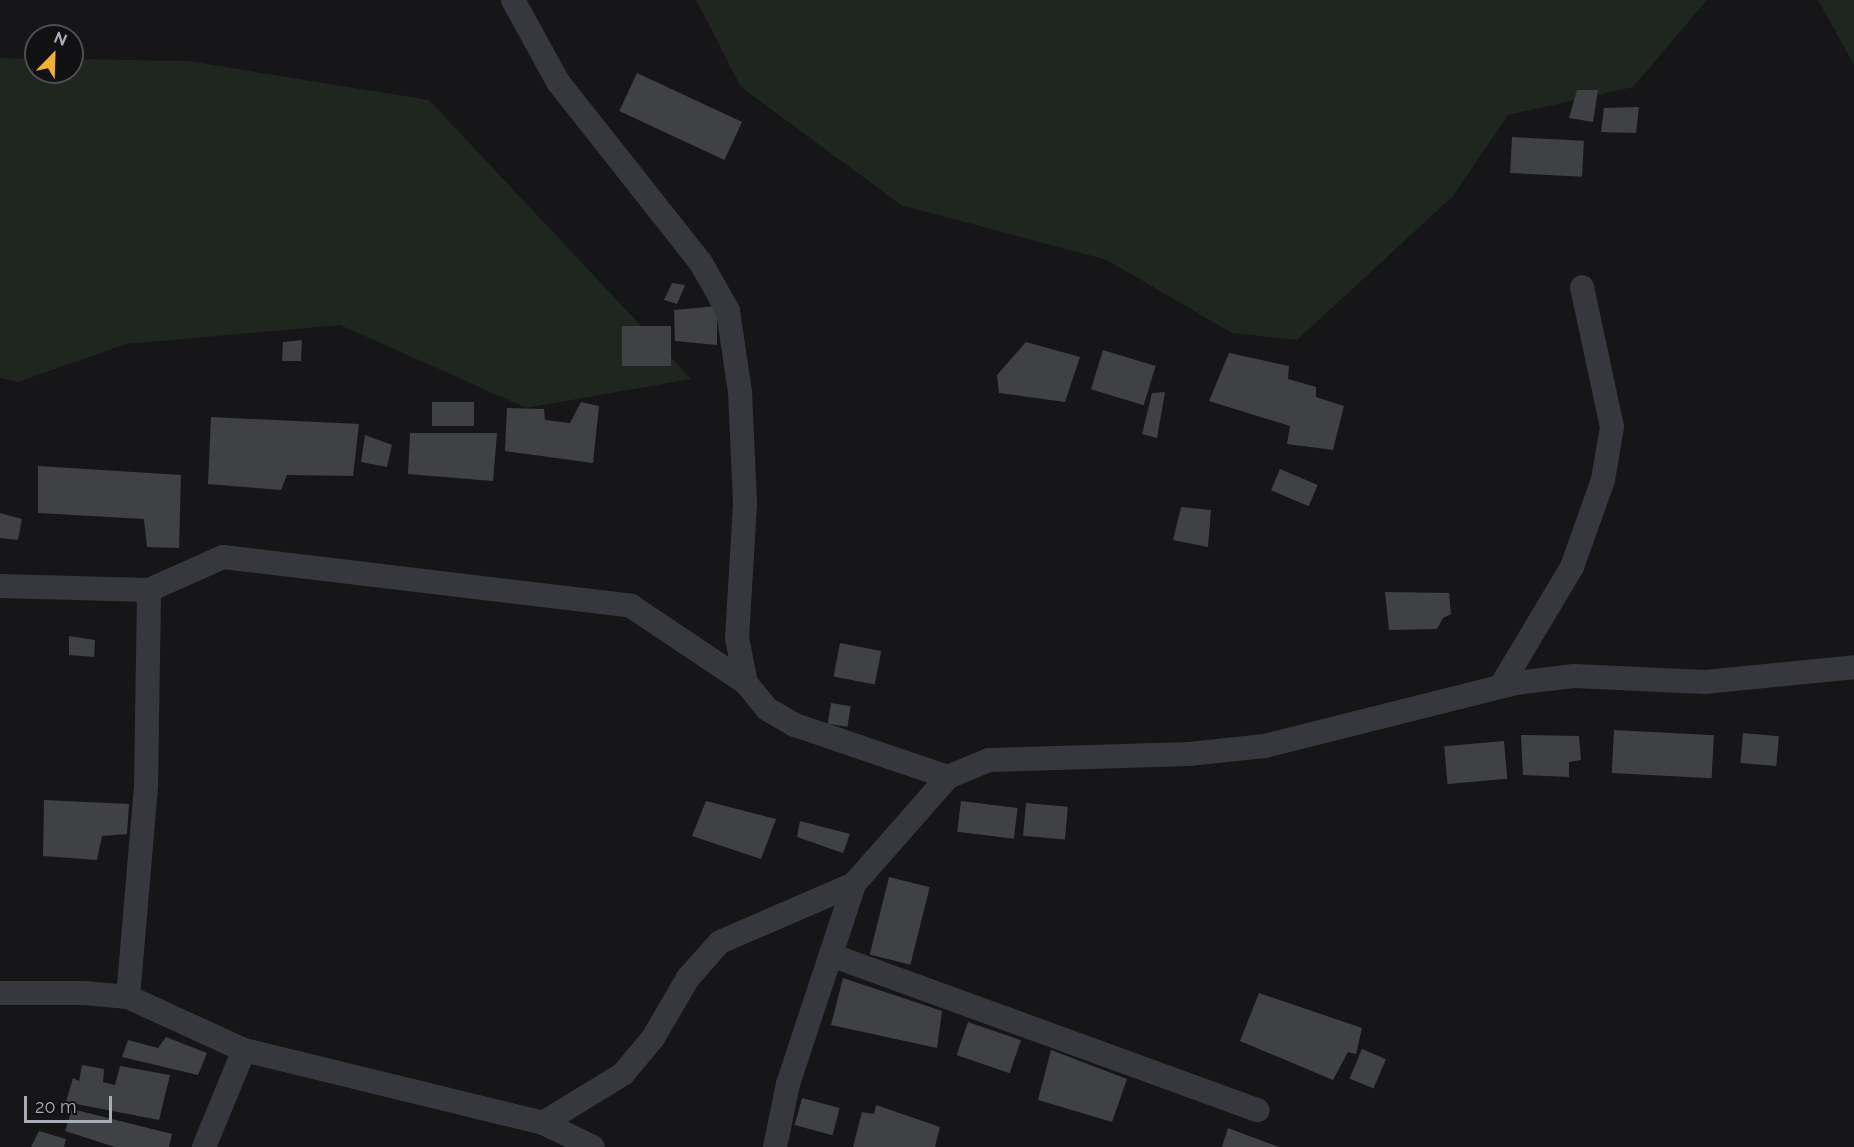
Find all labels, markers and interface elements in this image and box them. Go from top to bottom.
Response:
north arrow [24,24,84,84]
text: N [51,28,70,50]
scale bar [27,1084,116,1122]
text: 20 m [35,1096,77,1117]

